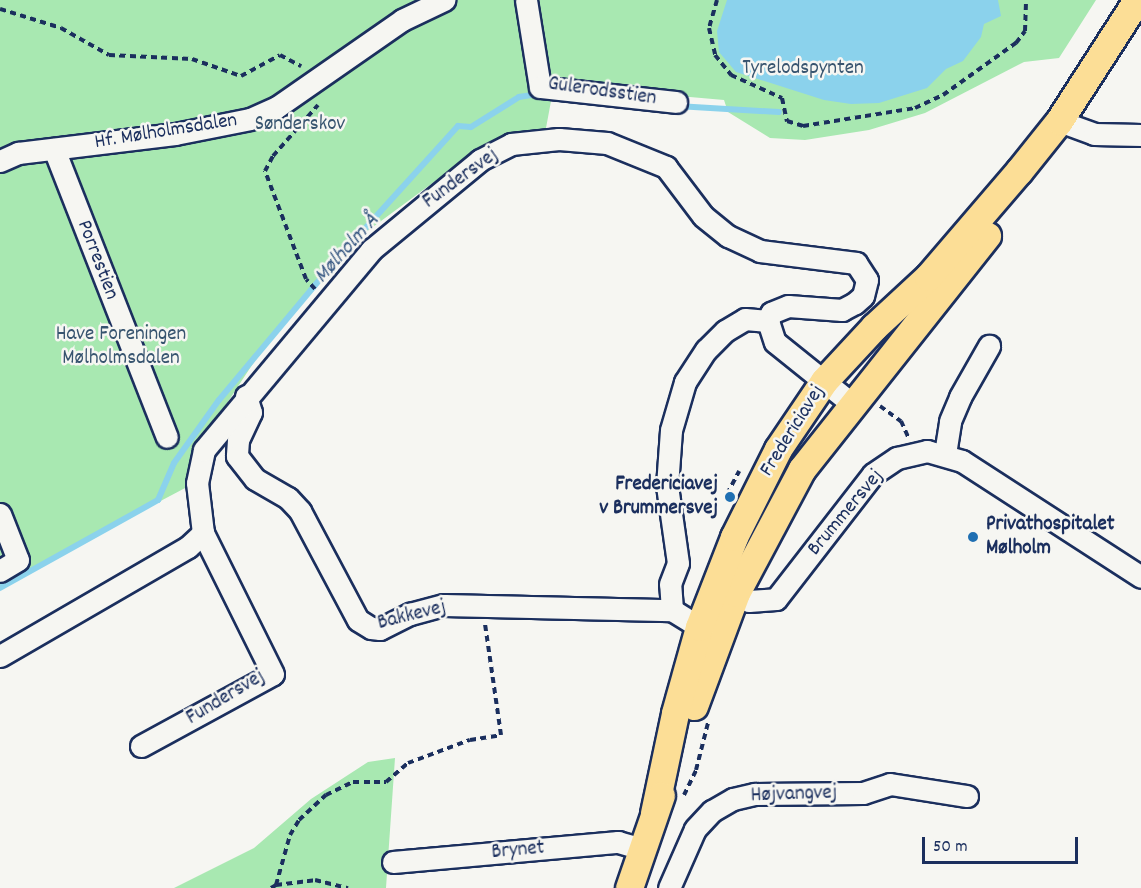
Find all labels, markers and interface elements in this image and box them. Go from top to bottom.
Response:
park label: Tyrelodspynten [742,56,864,82]
street label: Gulerodsstien [546,72,658,112]
street label: Hf. Mølholmsdalen [93,108,239,156]
park label: Sønderskov [255,112,345,138]
street label: Fundersvej [418,143,504,215]
water label: Mølholm Å [309,209,385,289]
street label: Porrestien [70,217,124,303]
park label: Have Foreningen Mølholmsdalen [56,322,186,372]
street label: Fredericiavej [755,381,831,481]
street label: Brummersvej [803,465,889,561]
place label: Fredericiavej v Brummersvej [599,472,718,522]
marker: Fredericiavej v Brummersvej [723,490,737,504]
place label: Privathospitalet Mølholm [986,512,1114,562]
marker: Privathospitalet Mølholm [964,528,982,546]
street label: Bakkevej [375,595,449,637]
street label: Fundersvej [182,665,270,731]
street label: Højvangvej [750,781,838,809]
scale bar [925,825,1081,863]
text: 50 m [933,835,968,860]
street label: Brynet [491,836,545,866]

